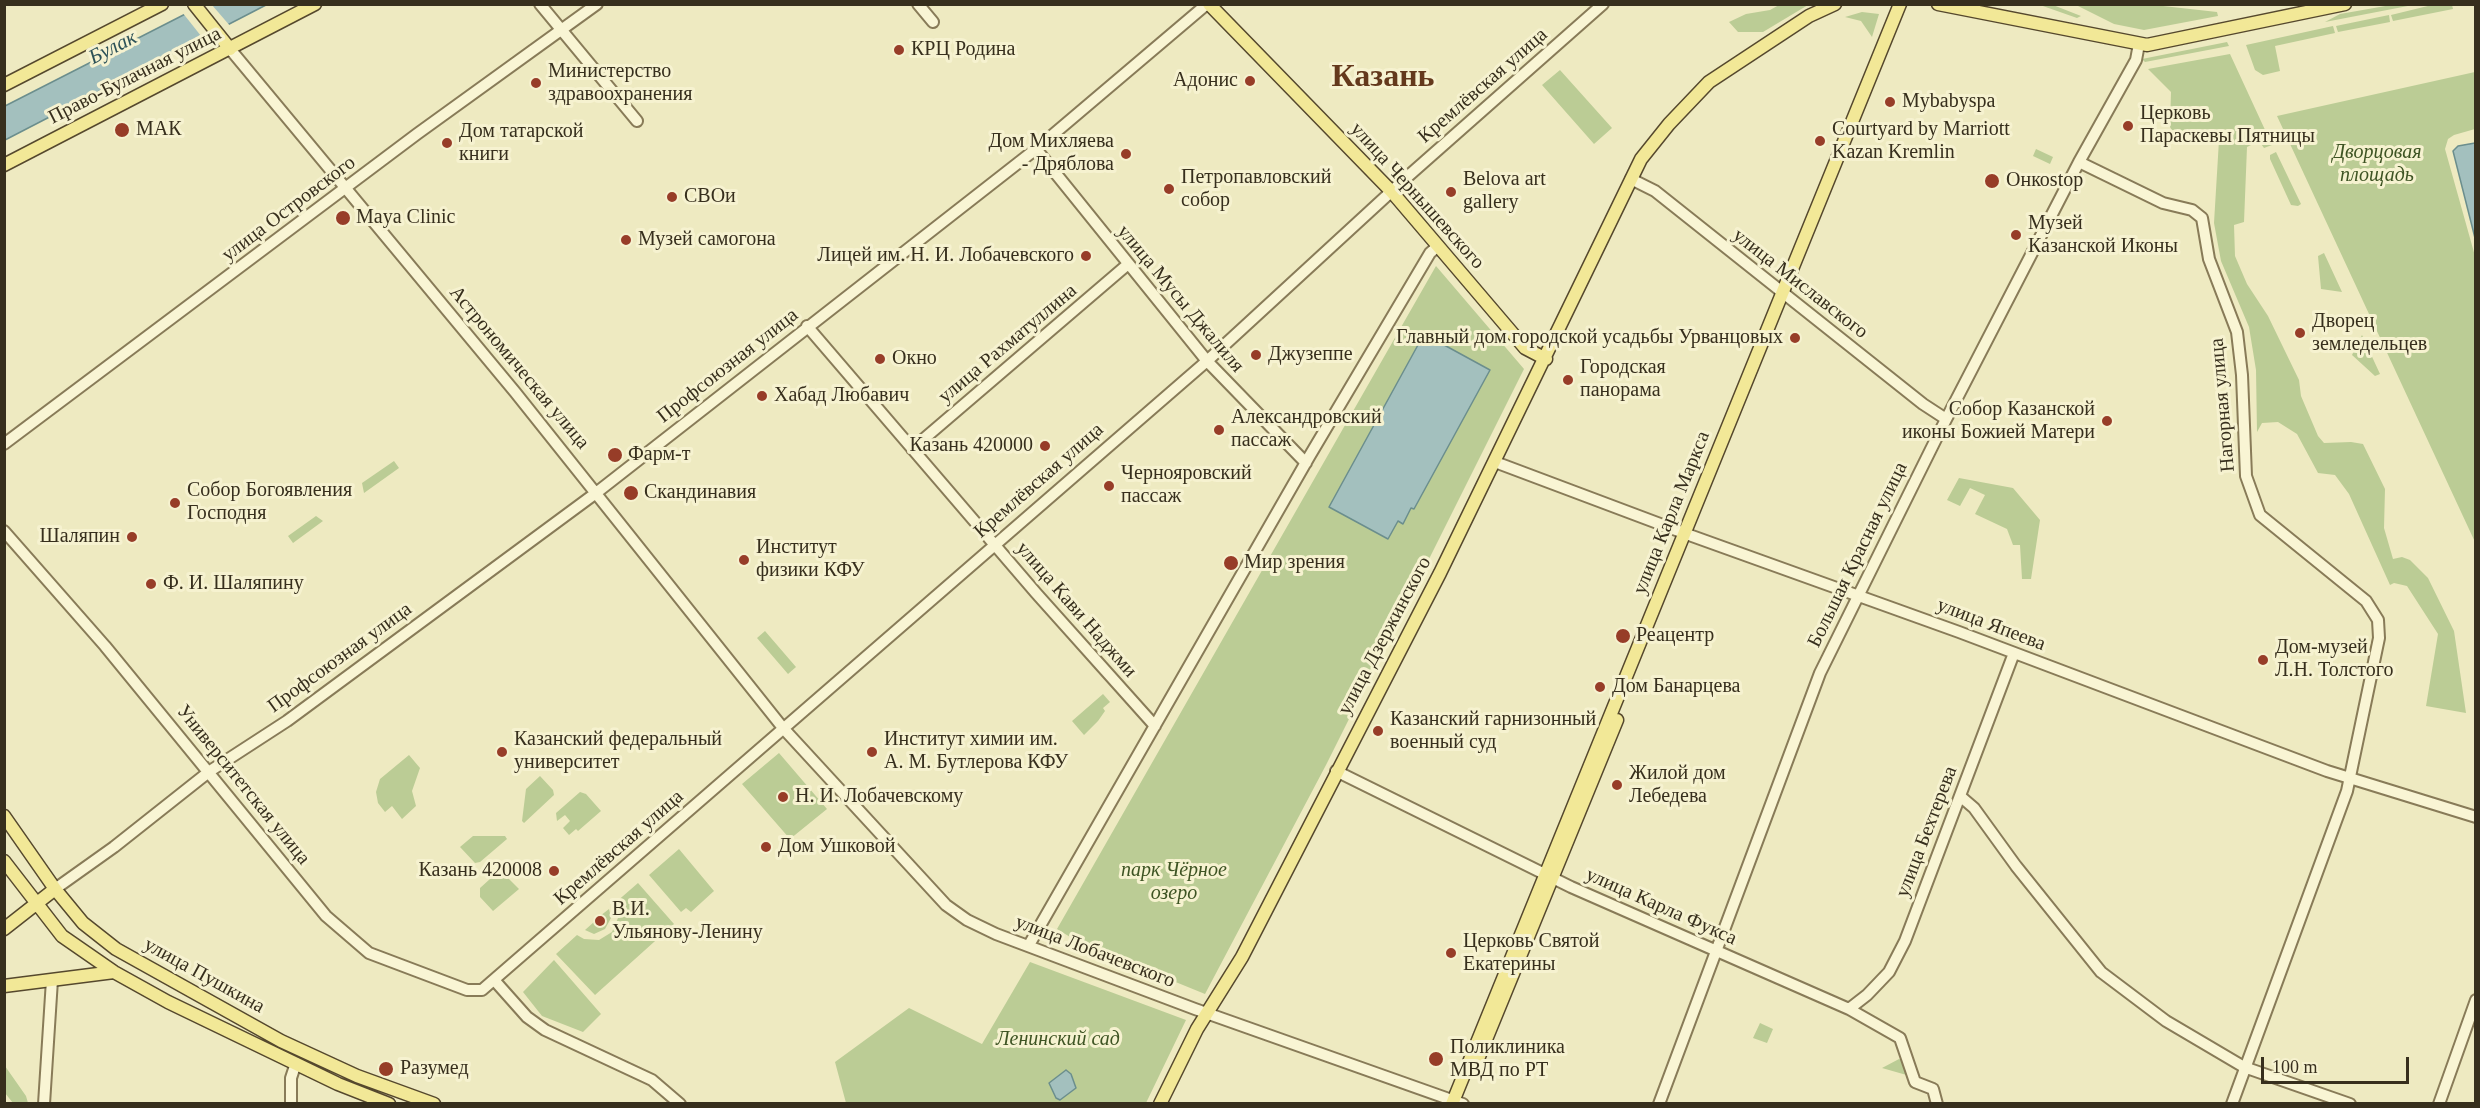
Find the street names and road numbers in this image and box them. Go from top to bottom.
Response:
street label: Право-Булачная улица [45,22,225,130]
street label: Кремлёвская улица [1413,23,1553,149]
street label: улица Чернышевского [1345,118,1489,274]
street label: улица Островского [217,151,361,267]
street label: улица Мусы Джалиля [1111,220,1249,378]
street label: улица Миславского [1728,224,1872,344]
street label: улица Рахматуллина [934,279,1082,409]
street label: Астрономическая улица [444,282,594,454]
street label: Профсоюзная улица [653,304,803,428]
street label: Нагорная улица [2205,337,2241,473]
street label: Кремлёвская улица [969,418,1109,544]
street label: улица Карла Маркса [1628,428,1716,598]
street label: Большая Красная улица [1803,458,1913,652]
street label: улица Кави Наджми [1010,537,1142,683]
street label: улица Дзержинского [1333,553,1437,719]
street label: улица Япеева [1933,593,2049,657]
street label: Профсоюзная улица [263,598,417,718]
street label: Университетская улица [171,700,315,870]
street label: улица Бехтерева [1891,763,1963,901]
street label: Кремлёвская улица [549,785,689,911]
street label: улица Карла Фукса [1582,863,1740,951]
street label: улица Лобачевского [1012,910,1178,994]
street label: улица Пушкина [139,933,269,1019]

